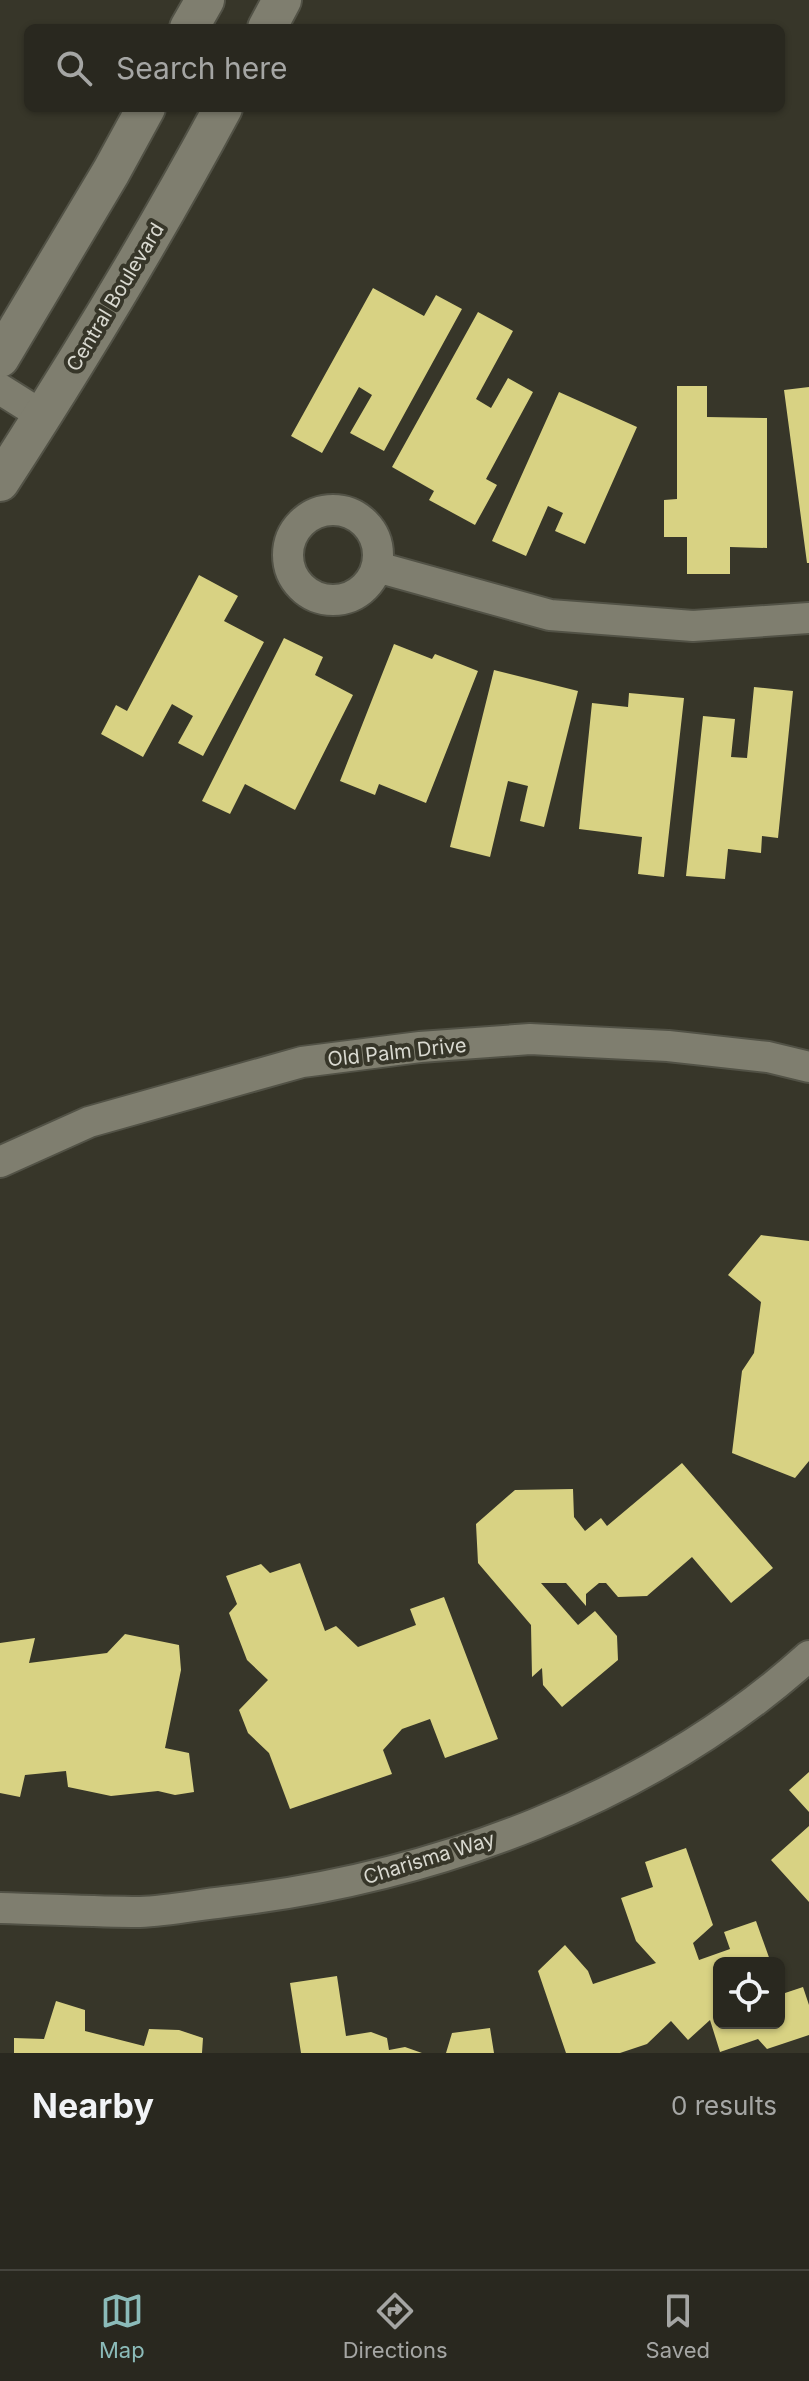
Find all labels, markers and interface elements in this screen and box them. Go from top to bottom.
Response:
search box [24,24,785,112]
icon: search [52,46,96,90]
text: Search here [116,50,288,86]
street label: Central Boulevard [61,219,169,375]
street label: Old Palm Drive [326,1033,468,1071]
street label: Charisma Way [360,1827,498,1889]
map controls [713,1957,785,2029]
button: locate [713,1957,785,2029]
text: Nearby [32,2085,154,2126]
text: 0 results [671,2090,777,2121]
tab: Map [99,2289,145,2363]
tab: Directions [343,2289,448,2363]
tab: Saved [646,2289,710,2363]

